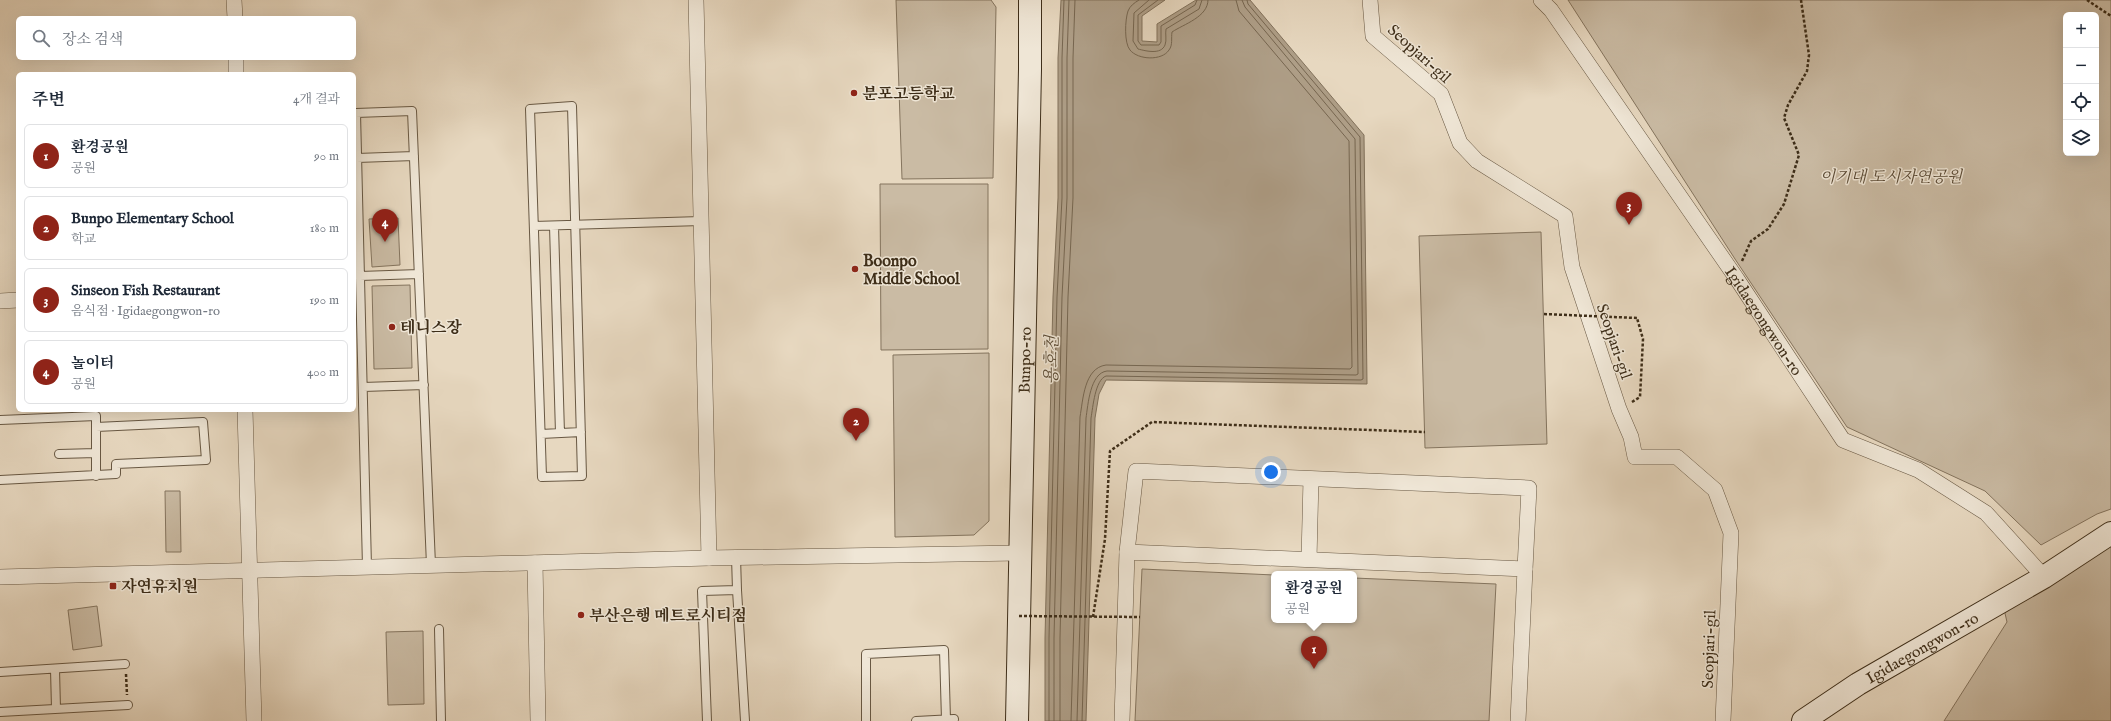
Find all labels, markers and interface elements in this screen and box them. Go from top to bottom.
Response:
map controls [2063,12,2099,156]
button: + [2063,12,2099,48]
search box [16,16,356,60]
street label: Seopjari-gil [1383,21,1455,89]
icon: search [30,27,52,49]
text: 장소 검색 [62,30,123,49]
button: − [2063,48,2099,84]
place label: 분포고등학교 [862,84,955,105]
button: locate [2063,84,2099,120]
marker: 분포고등학교 [849,88,859,98]
text: 주변 [32,90,65,111]
text: 4개 결과 [293,91,340,108]
button: layers [2063,120,2099,156]
text: 환경공원 [71,138,129,157]
text: 1 [44,148,48,165]
text: 90 m [314,148,339,165]
text: 공원 [71,160,96,177]
park label: 이기대 도시자연공원 [1820,168,1964,188]
pin: 3 [1616,192,1642,225]
text: Bunpo Elementary School [71,209,234,228]
pin: 4 [372,209,398,242]
text: 2 [43,220,49,237]
text: 180 m [310,220,339,237]
text: 학교 [71,231,96,248]
place label: Boonpo Middle School [863,252,960,290]
street label: Igidaegongwon-ro [1719,263,1806,380]
marker: Boonpo Middle School [850,264,860,274]
text: Sinseon Fish Restaurant [71,281,220,300]
text: 3 [44,292,48,309]
text: 190 m [309,292,339,309]
street label: Seopjari-gil [1591,301,1636,383]
text: 음식점 · Igidaegongwon-ro [71,303,220,320]
place label: 테니스장 [400,318,462,339]
marker: 테니스장 [387,322,397,332]
street label: Bunpo-ro [1016,326,1037,394]
water label: 용호천 [1042,334,1063,385]
text: 놀이터 [71,354,114,373]
text: 4 [43,364,49,381]
text: 400 m [307,364,339,381]
text: 공원 [71,376,96,393]
pin: 2 [843,408,869,441]
your location [1261,462,1281,482]
popup [1271,571,1357,623]
place label: 자연유치원 [121,577,198,598]
text: 환경공원 [1285,579,1343,598]
marker: 자연유치원 [108,581,118,591]
text: 공원 [1285,601,1310,618]
place label: 부산은행 메트로시티점 [589,606,747,627]
street label: Seopjari-gil [1699,609,1721,689]
street label: Igidaegongwon-ro [1863,609,1983,689]
marker: 부산은행 메트로시티점 [576,610,586,620]
pin: 1 [1301,636,1327,669]

